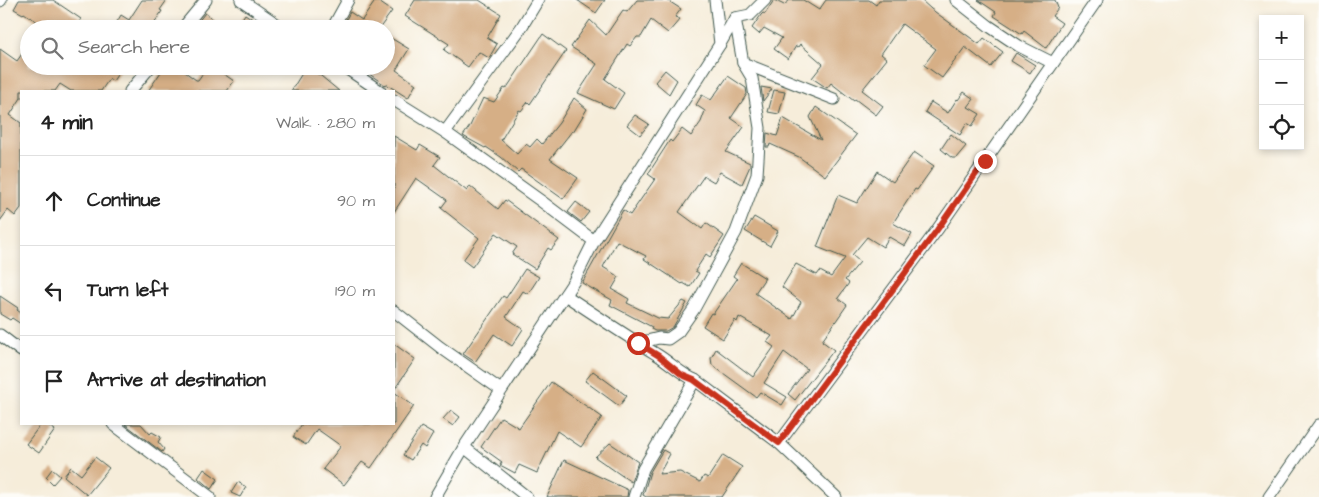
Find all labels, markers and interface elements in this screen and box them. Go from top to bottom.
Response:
map controls [1259,15,1304,150]
button: + [1259,15,1304,60]
search box [20,20,395,75]
icon: search [38,34,66,62]
text: Search here [78,34,190,61]
button: − [1259,60,1304,105]
button: locate [1259,105,1304,150]
text: 4 min [40,108,93,137]
text: Walk · 280 m [276,112,375,134]
route end [974,150,997,173]
icon: ahead [40,187,68,215]
text: Continue [87,187,161,214]
text: 90 m [337,190,375,212]
icon: left [40,277,68,305]
text: Turn left [87,277,168,304]
text: 190 m [335,280,375,302]
route start [627,332,650,355]
icon: arrive [40,367,68,395]
text: Arrive at destination [87,367,266,394]

